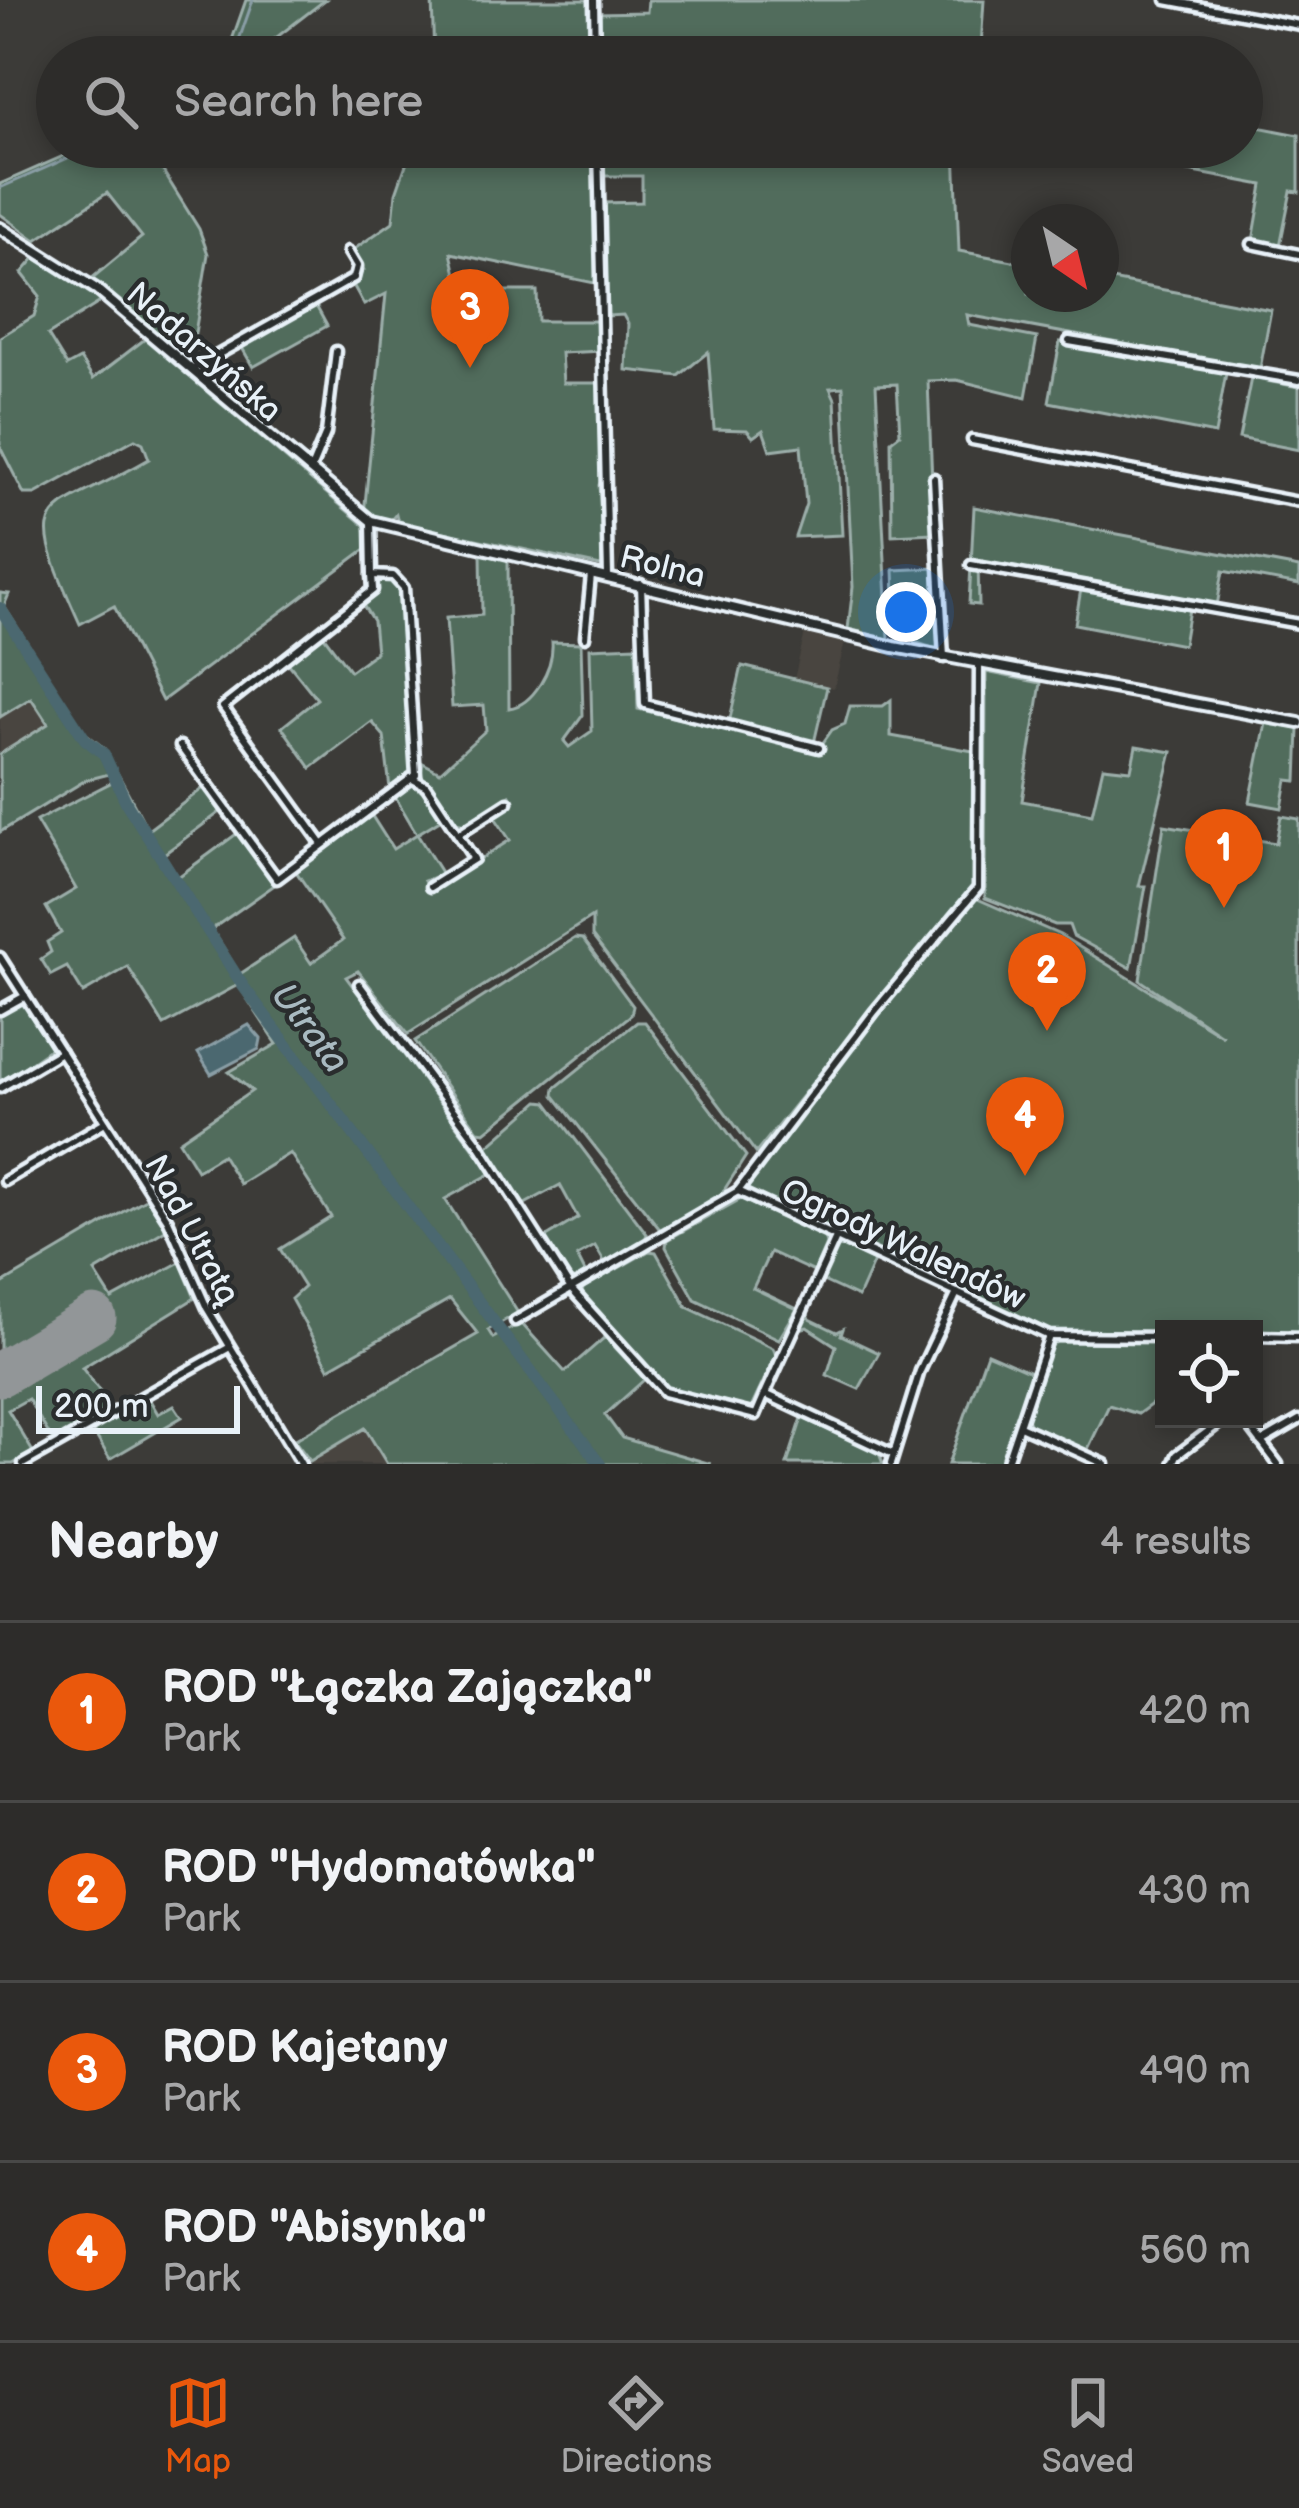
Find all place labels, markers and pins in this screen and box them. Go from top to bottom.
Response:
pin: 3 [431,269,509,368]
pin: 1 [1185,809,1263,908]
pin: 2 [1008,932,1086,1031]
pin: 4 [986,1077,1064,1176]

